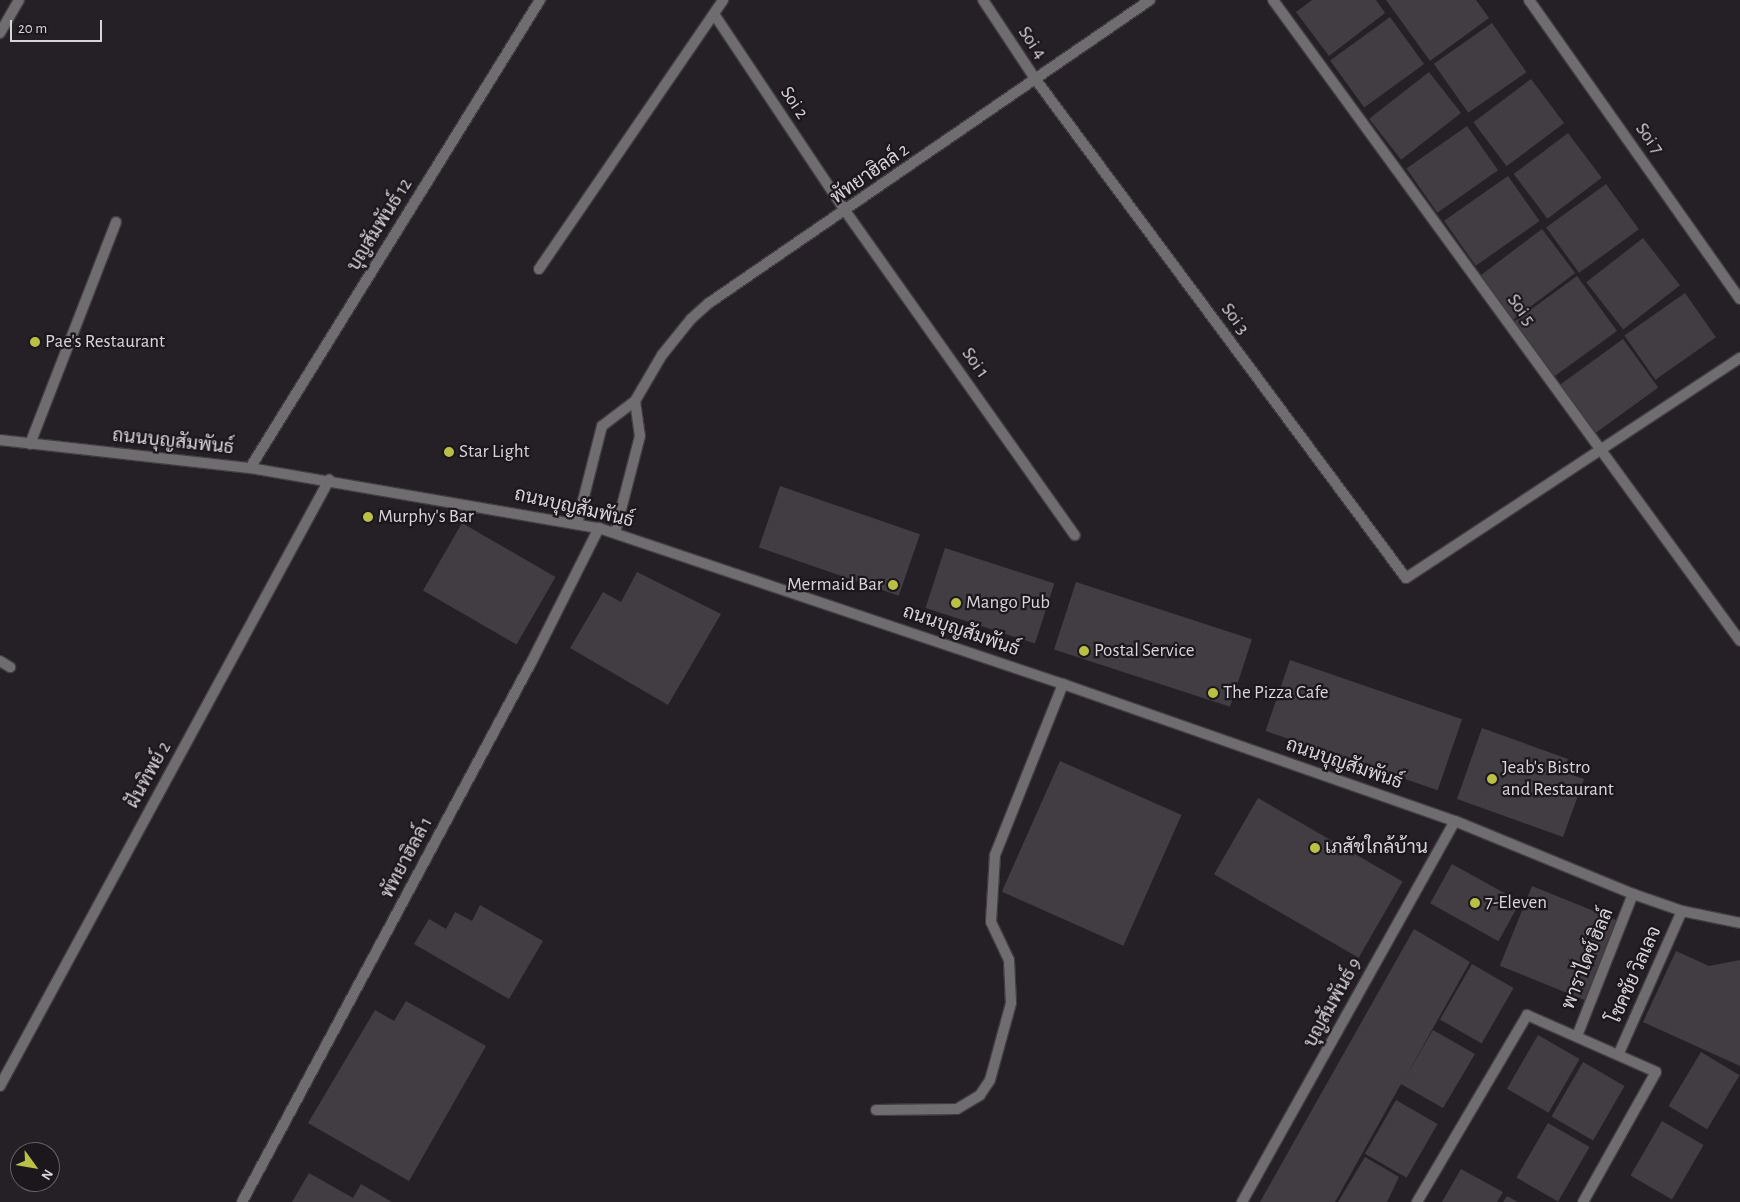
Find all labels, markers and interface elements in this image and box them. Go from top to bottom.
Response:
scale bar [12,10,105,42]
text: 20 m [18,21,47,36]
street label: Soi 4 [1013,22,1051,64]
street label: Soi 2 [775,82,813,124]
street label: Soi 7 [1630,119,1668,159]
street label: พัทยาฮิลล์ 2 [826,139,914,209]
street label: บุญสัมพันธ์ 12 [342,174,418,276]
street label: Soi 5 [1502,290,1540,330]
street label: Soi 3 [1216,299,1254,339]
place label: Pae's Restaurant [45,331,165,353]
marker: Pae's Restaurant [29,336,41,348]
street label: Soi 1 [956,343,994,383]
street label: ถนนบุญสัมพันธ์ [111,424,235,460]
place label: Star Light [459,441,530,463]
marker: Star Light [443,446,455,458]
street label: ถนนบุญสัมพันธ์ [512,483,636,533]
place label: Murphy's Bar [378,506,474,528]
marker: Murphy's Bar [362,511,374,523]
place label: Mermaid Bar [787,574,883,596]
marker: Mermaid Bar [887,579,899,591]
place label: Mango Pub [966,592,1050,614]
marker: Mango Pub [950,597,962,609]
street label: ถนนบุญสัมพันธ์ [900,600,1022,662]
place label: Postal Service [1094,640,1195,662]
marker: Postal Service [1078,645,1090,657]
place label: The Pizza Cafe [1223,682,1329,704]
marker: The Pizza Cafe [1207,687,1219,699]
street label: ถนนบุญสัมพันธ์ [1283,733,1405,795]
street label: ฝันทิพย์ 2 [121,738,177,812]
place label: Jeab's Bistro and Restaurant [1502,757,1614,801]
marker: Jeab's Bistro and Restaurant [1486,773,1498,785]
street label: พัทยาฮิลล์ 1 [376,813,438,903]
place label: เภสัชใกล้บ้าน [1325,837,1428,859]
marker: เภสัชใกล้บ้าน [1309,842,1321,854]
place label: 7-Eleven [1485,892,1547,914]
marker: 7-Eleven [1469,897,1481,909]
street label: พาราไดซ์ ฮิลล์ [1557,905,1619,1013]
street label: โชคชัย วิลเลจ [1603,923,1667,1027]
street label: บุญสัมพันธ์ 9 [1299,954,1367,1052]
north arrow [10,1142,60,1192]
text: N [38,1167,55,1182]

